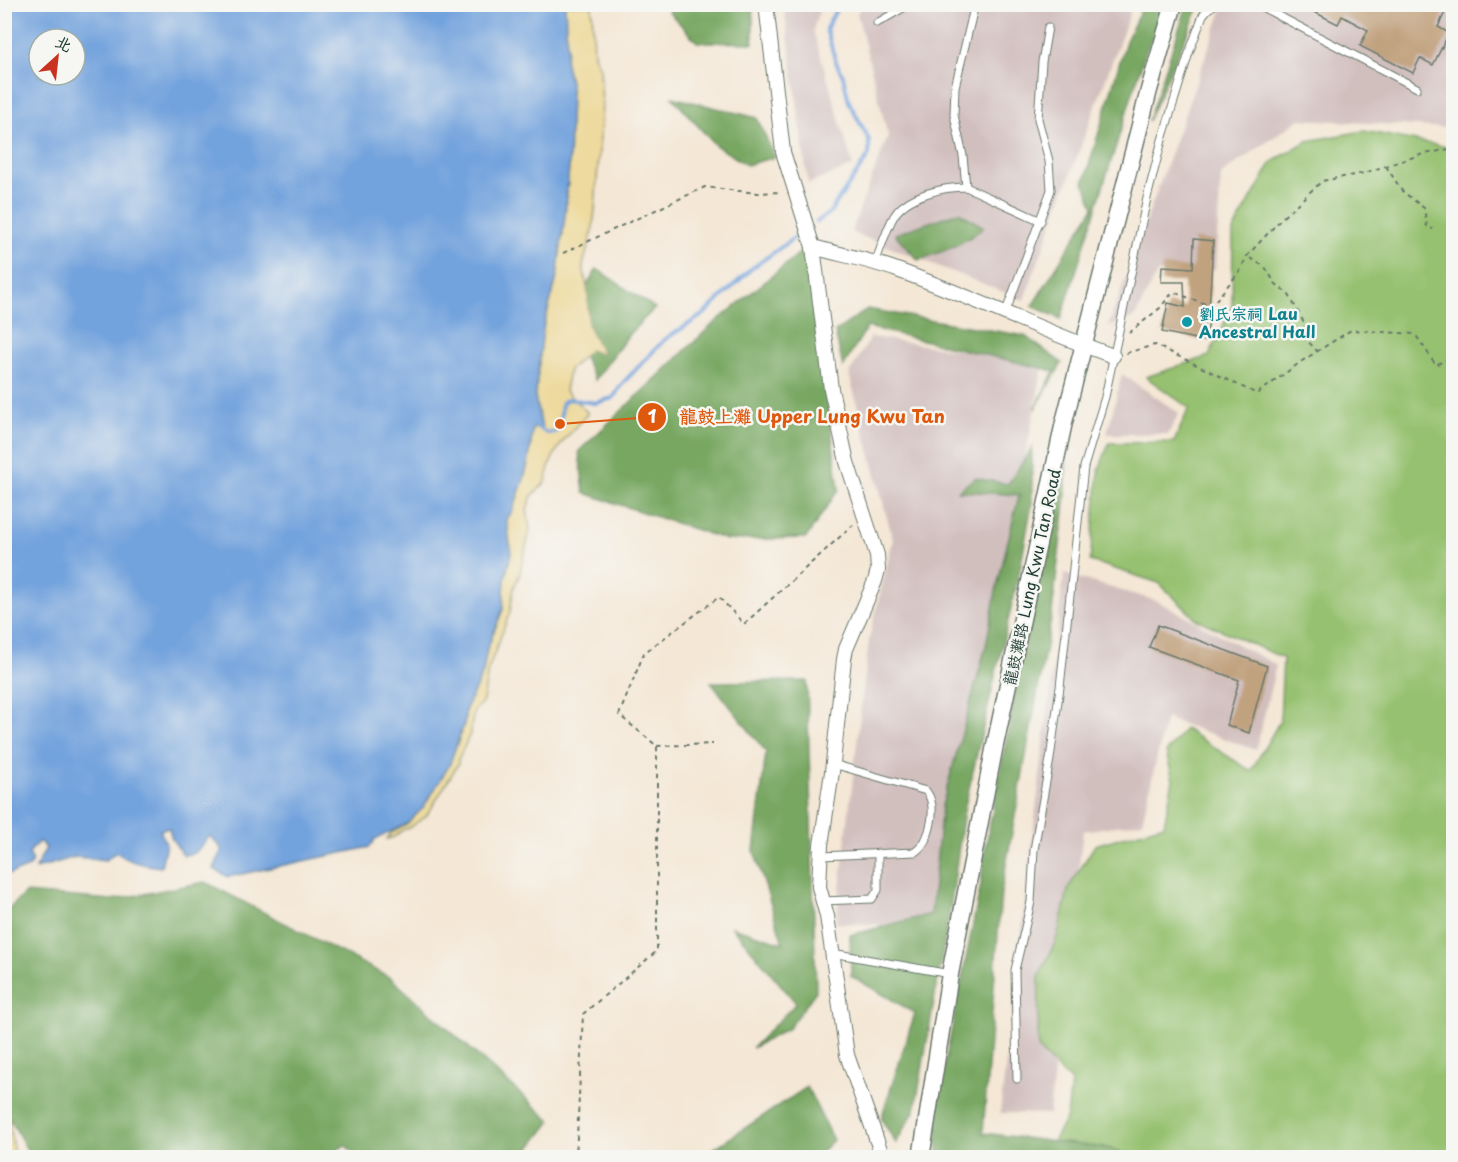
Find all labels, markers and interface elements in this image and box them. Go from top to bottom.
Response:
north arrow [27,27,87,87]
text: 北 [52,28,77,57]
place label: 劉氏宗祠 Lau Ancestral Hall [1199,301,1315,343]
marker: 劉氏宗祠 Lau Ancestral Hall [1180,315,1194,329]
callout: 龍鼓上灘 Upper Lung Kwu Tan [637,399,958,435]
text: 1 [648,402,657,429]
text: 龍鼓上灘 Upper Lung Kwu Tan [679,402,945,429]
street label: 龍鼓灘路 Lung Kwu Tan Road [996,466,1066,688]

